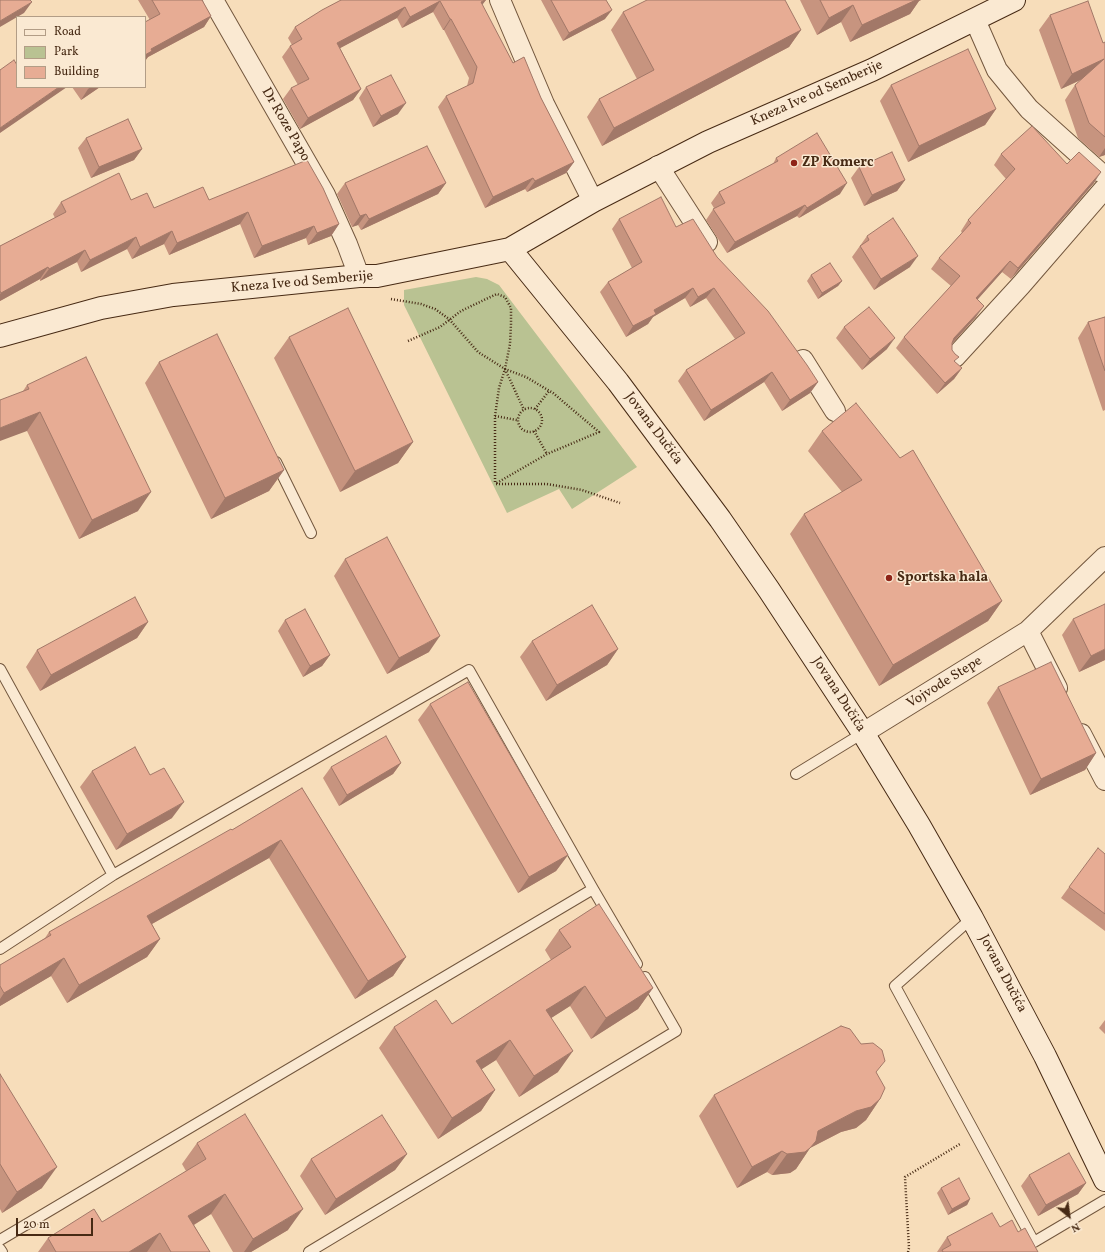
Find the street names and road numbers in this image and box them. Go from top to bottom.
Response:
street label: Kneza Ive od Semberije [748,57,886,131]
street label: Dr Roze Papo [257,85,313,165]
street label: Kneza Ive od Semberije [230,268,374,298]
street label: Jovana Dučića [620,390,686,468]
street label: Vojvode Stepe [904,653,986,713]
street label: Jovana Dučića [807,654,869,736]
street label: Jovana Dučića [974,932,1030,1016]

